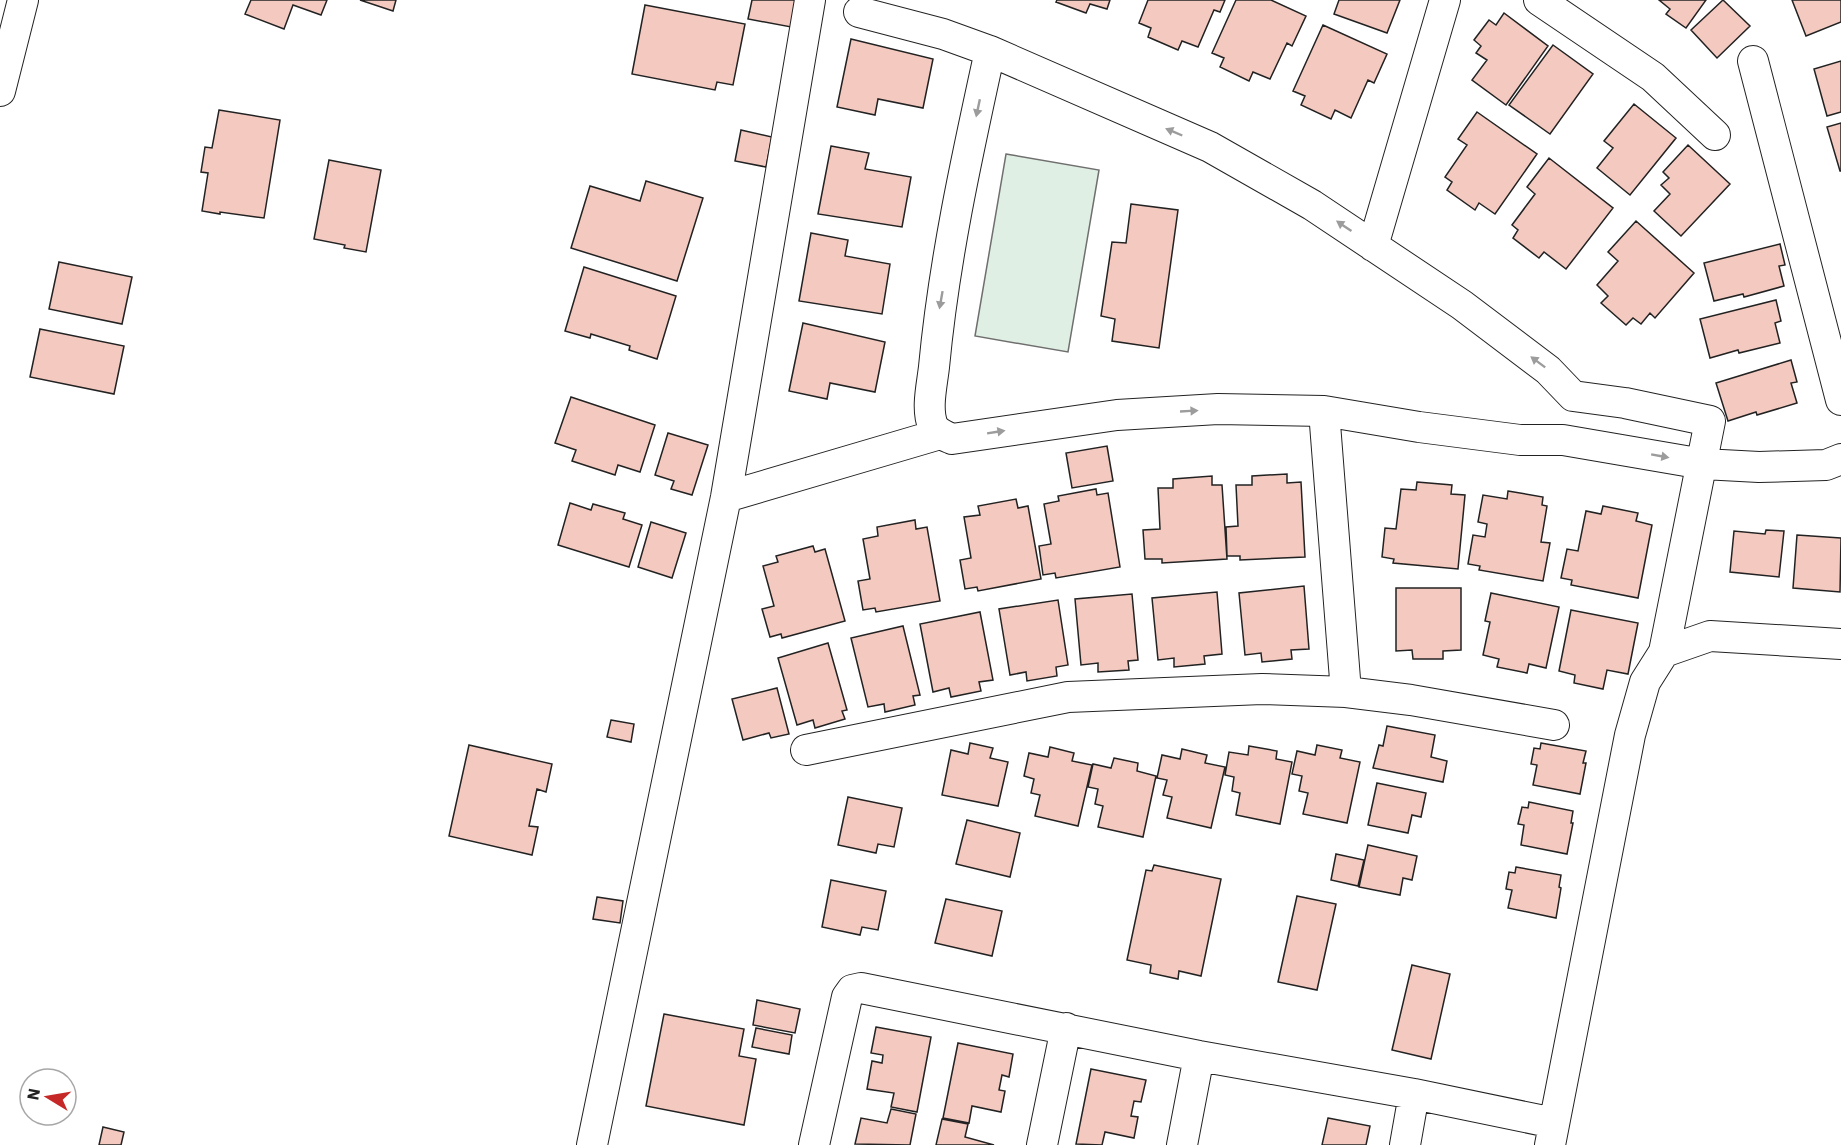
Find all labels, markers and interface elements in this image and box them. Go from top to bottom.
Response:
one-way arrow [972,99,982,117]
one-way arrow [1165,127,1183,137]
one-way arrow [1336,221,1353,232]
one-way arrow [937,290,946,309]
one-way arrow [1531,357,1546,369]
one-way arrow [1180,406,1199,415]
one-way arrow [986,428,1005,437]
one-way arrow [1650,452,1669,461]
north arrow [18,1067,78,1127]
text: N [22,1087,44,1102]

